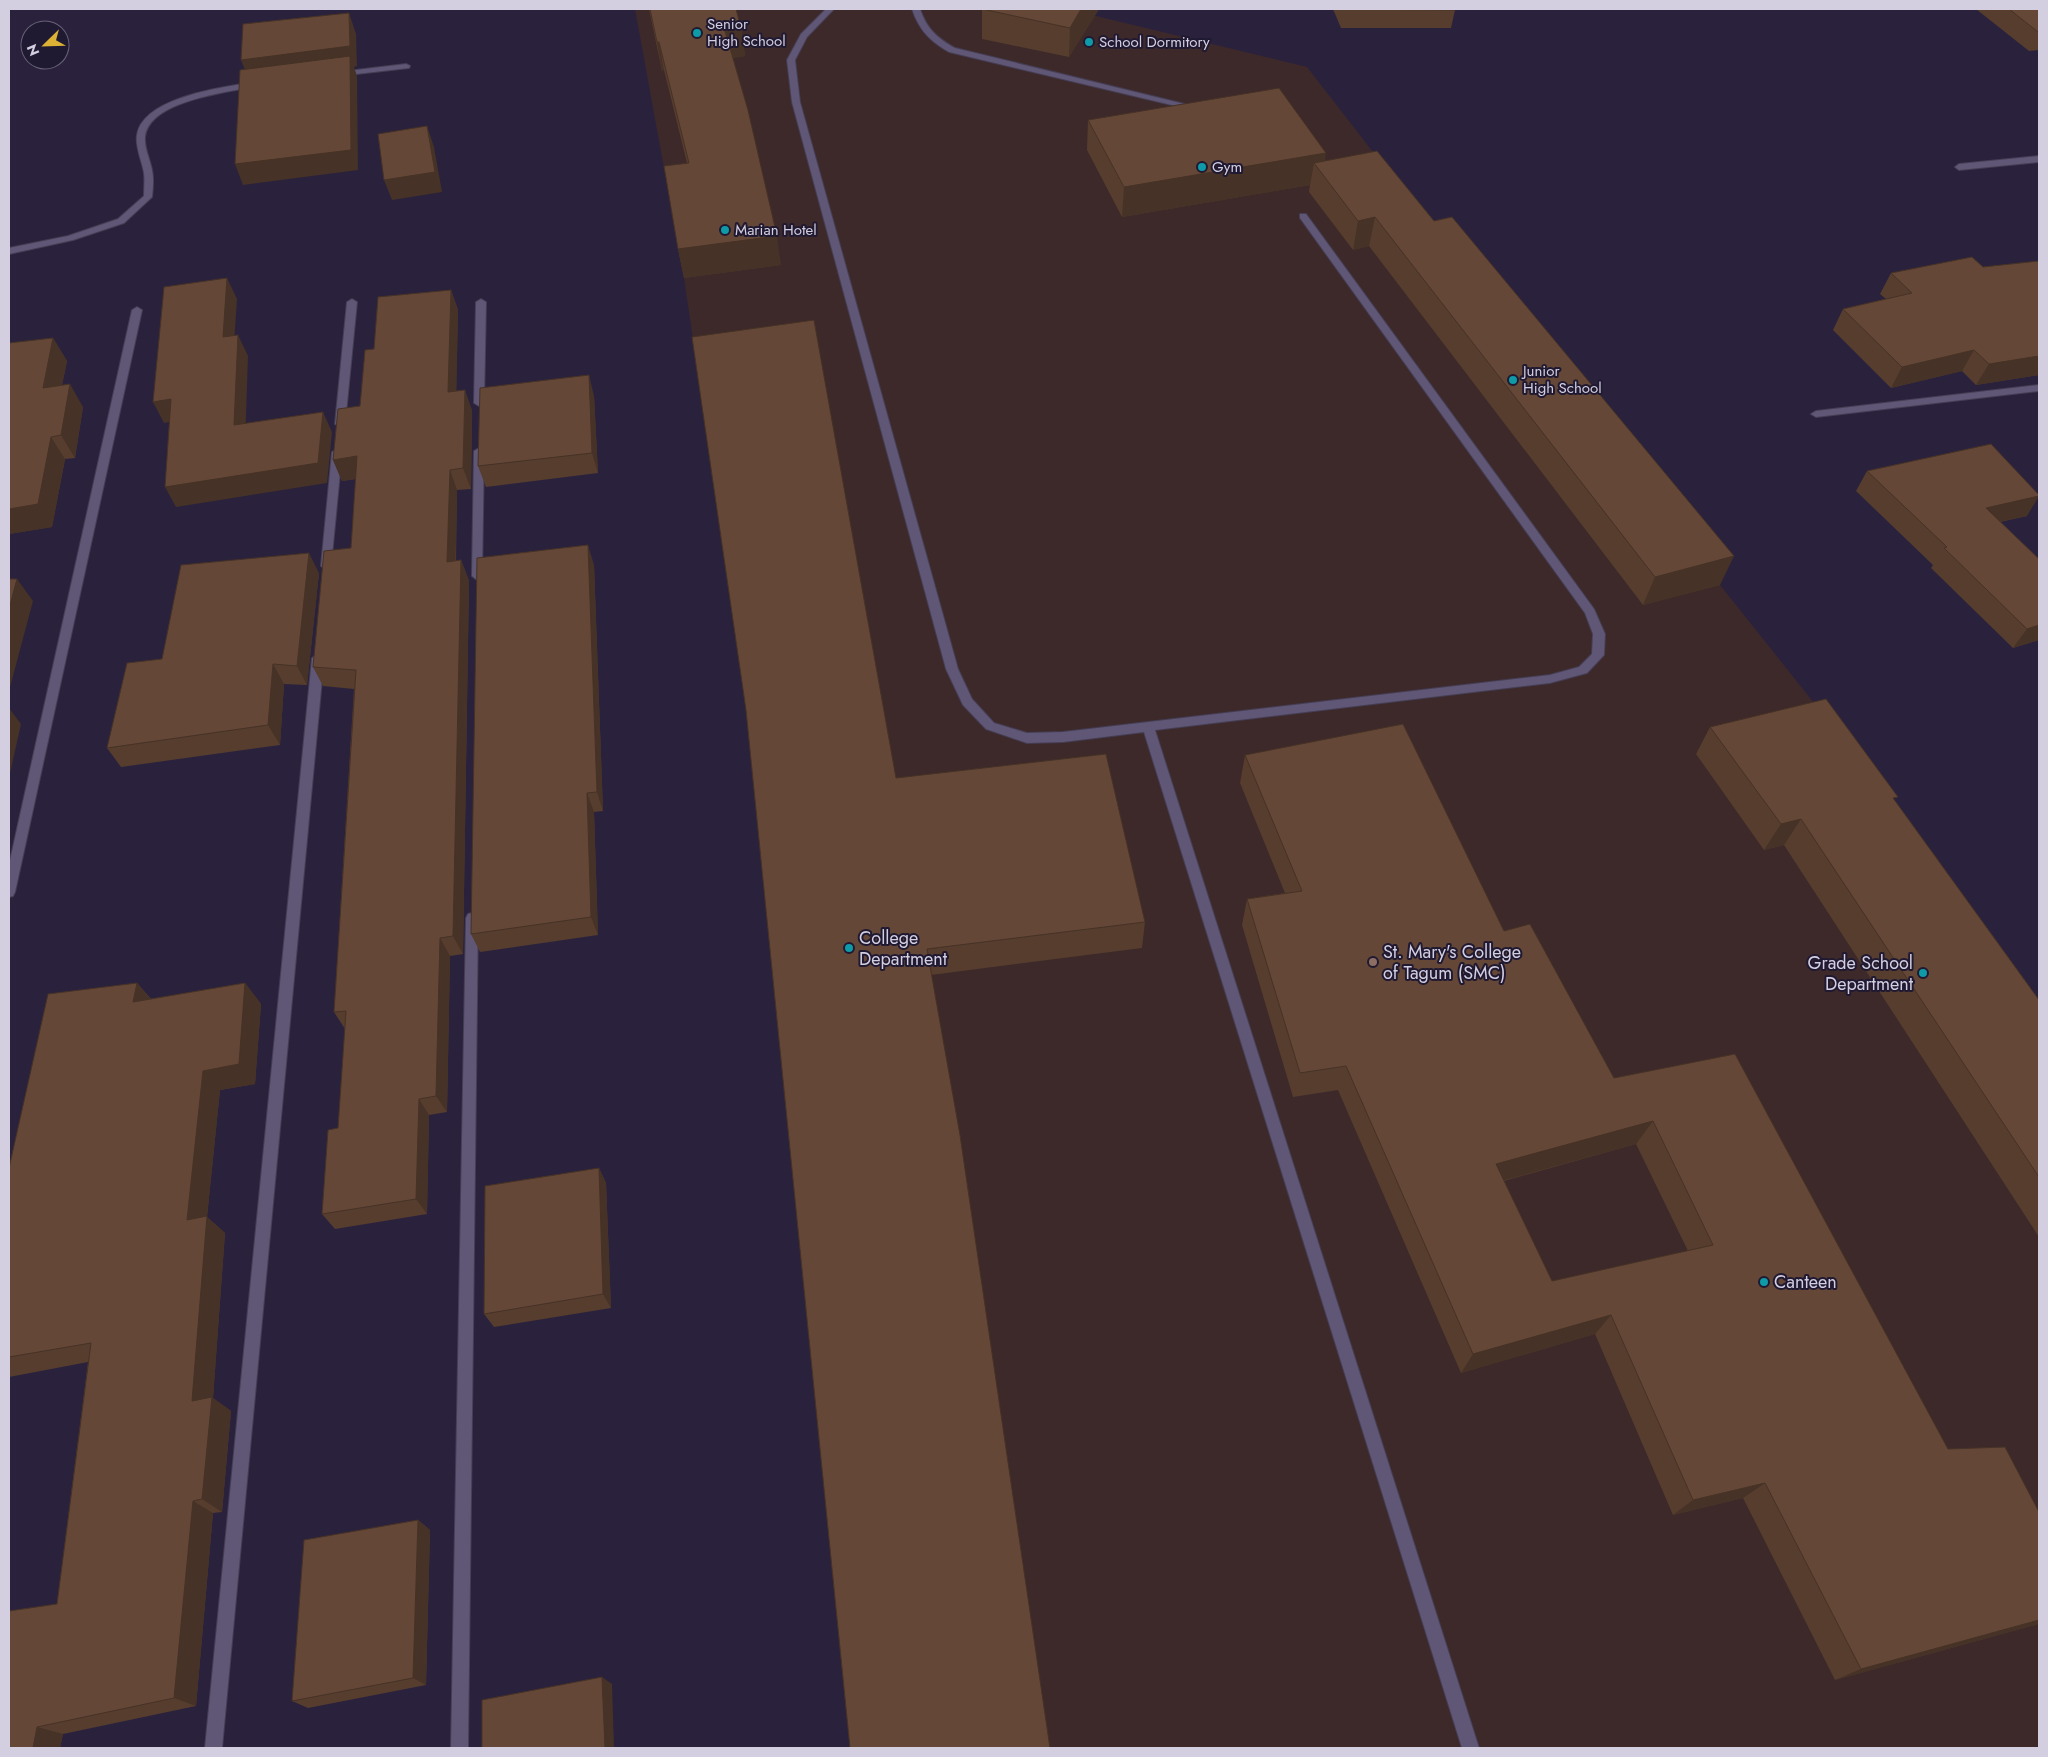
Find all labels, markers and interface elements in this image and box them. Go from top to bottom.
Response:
place label: Senior High School [707,13,786,52]
north arrow [20,20,70,70]
marker: Senior High School [691,27,703,39]
place label: School Dormitory [1099,31,1210,53]
marker: School Dormitory [1083,36,1095,48]
text: N [22,41,44,59]
place label: Gym [1212,156,1242,178]
marker: Gym [1196,161,1208,173]
place label: Marian Hotel [735,219,817,241]
marker: Marian Hotel [719,224,731,236]
place label: Junior High School [1521,360,1602,399]
marker: Junior High School [1507,374,1519,386]
place label: College Department [859,925,948,972]
place label: St. Mary's College of Tagum (SMC) [1383,939,1521,986]
marker: College Department [843,942,855,954]
place label: Grade School Department [1808,950,1914,997]
marker: St. Mary's College of Tagum (SMC) [1367,956,1379,968]
marker: Grade School Department [1917,967,1929,979]
place label: Canteen [1774,1269,1837,1295]
marker: Canteen [1758,1276,1770,1288]

